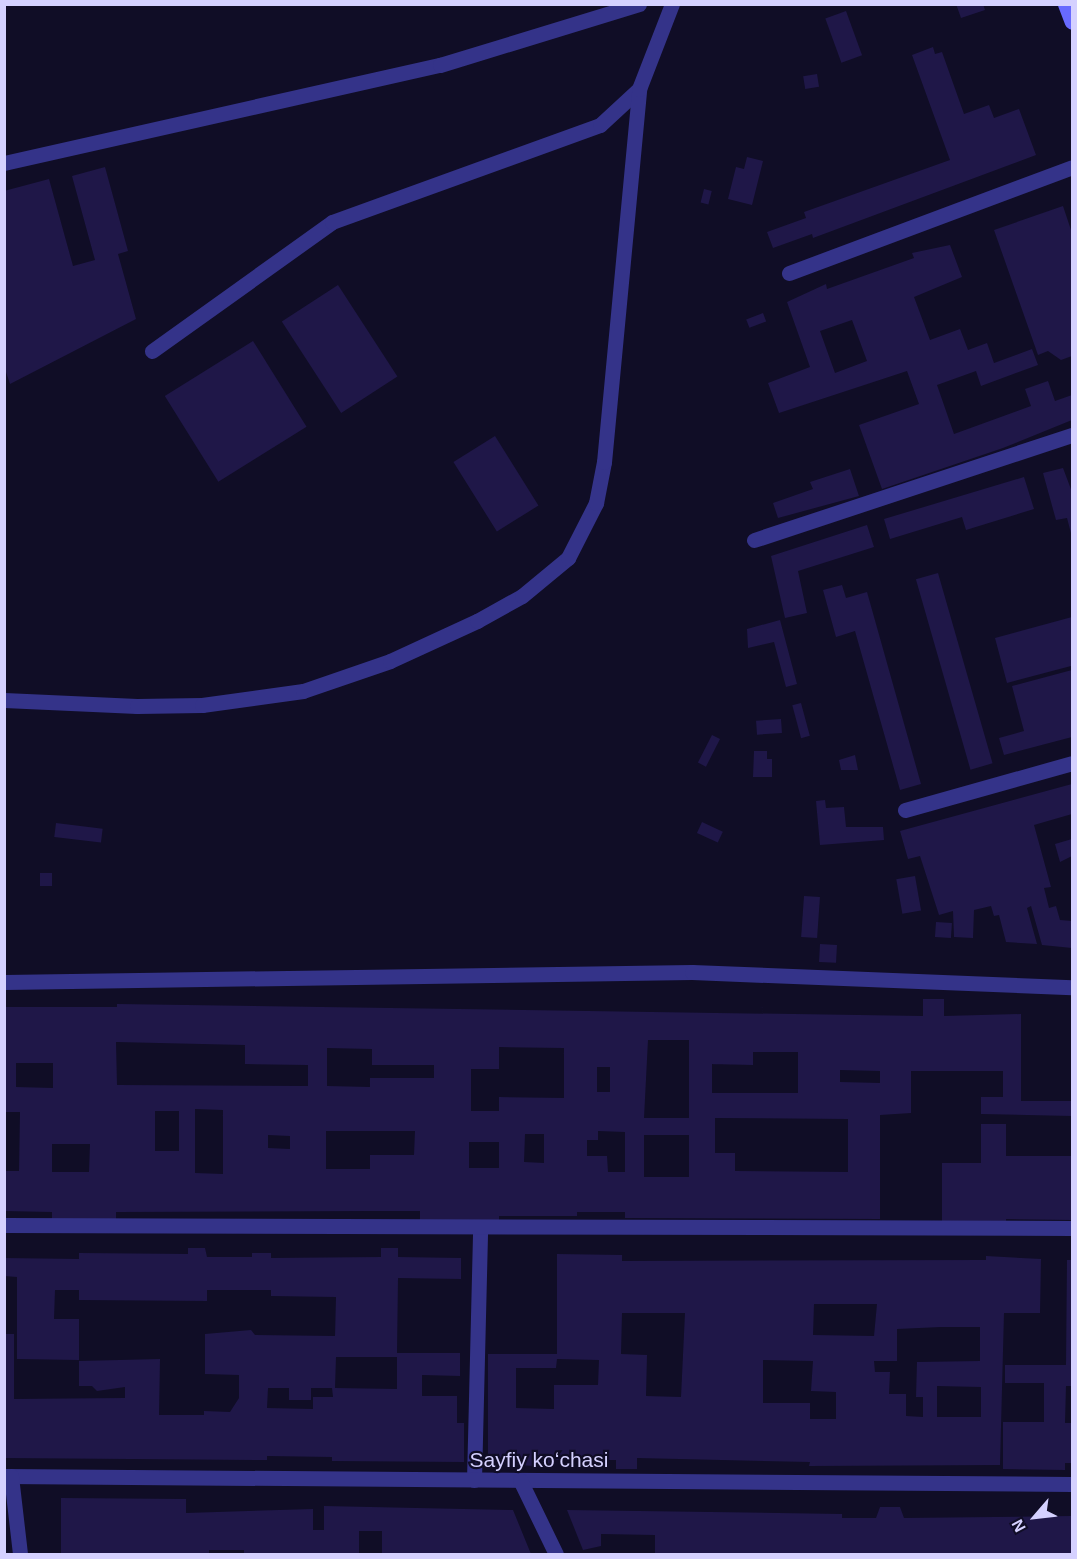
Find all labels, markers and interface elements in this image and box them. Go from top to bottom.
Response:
street label: Sayfiy koʻchasi [470,1447,608,1473]
north arrow [1005,1487,1065,1547]
text: N [1008,1517,1029,1535]

